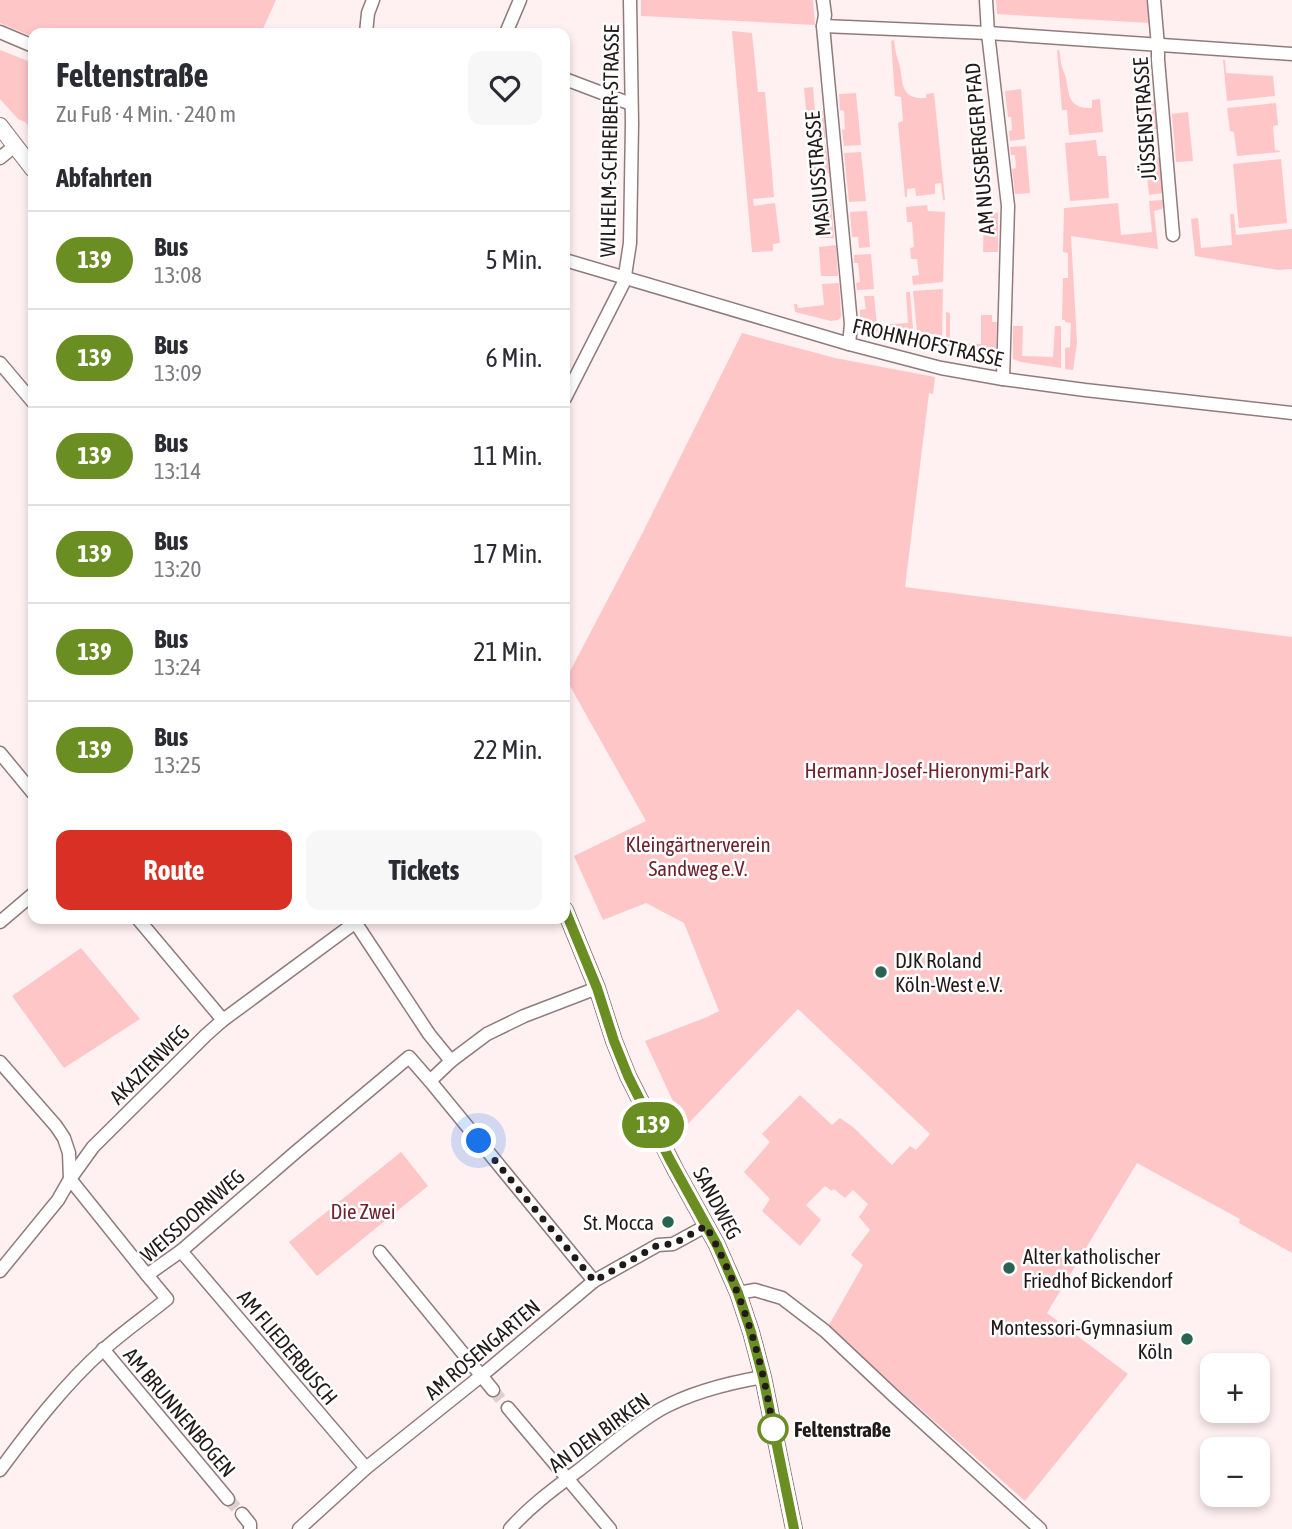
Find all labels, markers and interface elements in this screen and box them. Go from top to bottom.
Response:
street label: WILHELM-SCHREIBER-STRASSE [595,24,623,258]
button: heart [468,51,542,125]
text: Feltenstraße [56,56,209,94]
street label: JÜSSENSTRASSE [1128,57,1160,181]
street label: AM NUSSBERGER PFAD [960,62,998,236]
text: Zu Fuß · 4 Min. · 240 m [56,101,236,127]
street label: MASIUSSTRASSE [800,111,834,237]
text: Abfahrten [56,163,152,193]
text: Bus [154,232,188,262]
text: 5 Min. [486,245,542,275]
text: 139 [78,246,111,273]
text: 13:08 [154,262,202,288]
street label: FROHNHOFSTRASSE [850,313,1006,371]
text: Bus [154,330,188,360]
text: 6 Min. [486,343,542,373]
text: 139 [78,344,111,371]
text: 13:09 [154,360,202,386]
text: Bus [154,428,188,458]
text: 11 Min. [473,441,542,471]
text: 139 [78,442,111,469]
text: 13:14 [154,458,201,484]
text: Bus [154,526,188,556]
text: 17 Min. [473,539,542,569]
text: 139 [78,540,111,567]
text: 13:20 [154,556,201,582]
text: Bus [154,624,188,654]
text: 21 Min. [473,637,542,667]
text: 139 [78,638,111,665]
text: 13:24 [154,654,201,680]
text: Bus [154,722,188,752]
text: 22 Min. [473,735,542,765]
text: 139 [78,736,111,763]
text: 13:25 [154,752,201,778]
park label: Hermann-Josef-Hieronymi-Park [805,758,1049,782]
button: Route [56,830,292,910]
button: Tickets [306,830,542,910]
park label: Kleingärtnerverein Sandweg e.V. [625,832,771,880]
place label: DJK Roland Köln-West e.V. [895,948,1003,996]
marker: DJK Roland Köln-West e.V. [873,964,889,980]
street label: AKAZIENWEG [104,1019,194,1109]
line badge: 139 [613,1102,693,1148]
text: 139 [636,1111,670,1138]
your location [461,1123,496,1158]
street label: WEISSDORNWEG [135,1163,249,1267]
street label: SANDWEG [689,1163,747,1243]
park label: Die Zwei [330,1199,396,1223]
place label: St. Mocca [583,1210,654,1234]
marker: St. Mocca [660,1214,676,1230]
place label: Alter katholischer Friedhof Bickendorf [1023,1244,1173,1292]
marker: Alter katholischer Friedhof Bickendorf [1001,1260,1017,1276]
street label: AM FLIEDERBUSCH [233,1285,343,1409]
street label: AM ROSENGARTEN [420,1294,544,1404]
place label: Montessori-Gymnasium Köln [990,1315,1173,1363]
marker: Montessori-Gymnasium Köln [1179,1331,1195,1347]
street label: AM BRUNNENBOGEN [119,1343,241,1481]
map controls [1200,1353,1270,1507]
button: + [1200,1353,1270,1423]
street label: AN DEN BIRKEN [544,1387,654,1477]
marker: Feltenstraße [758,1414,788,1444]
place label: Feltenstraße [794,1417,891,1441]
button: − [1200,1437,1270,1507]

